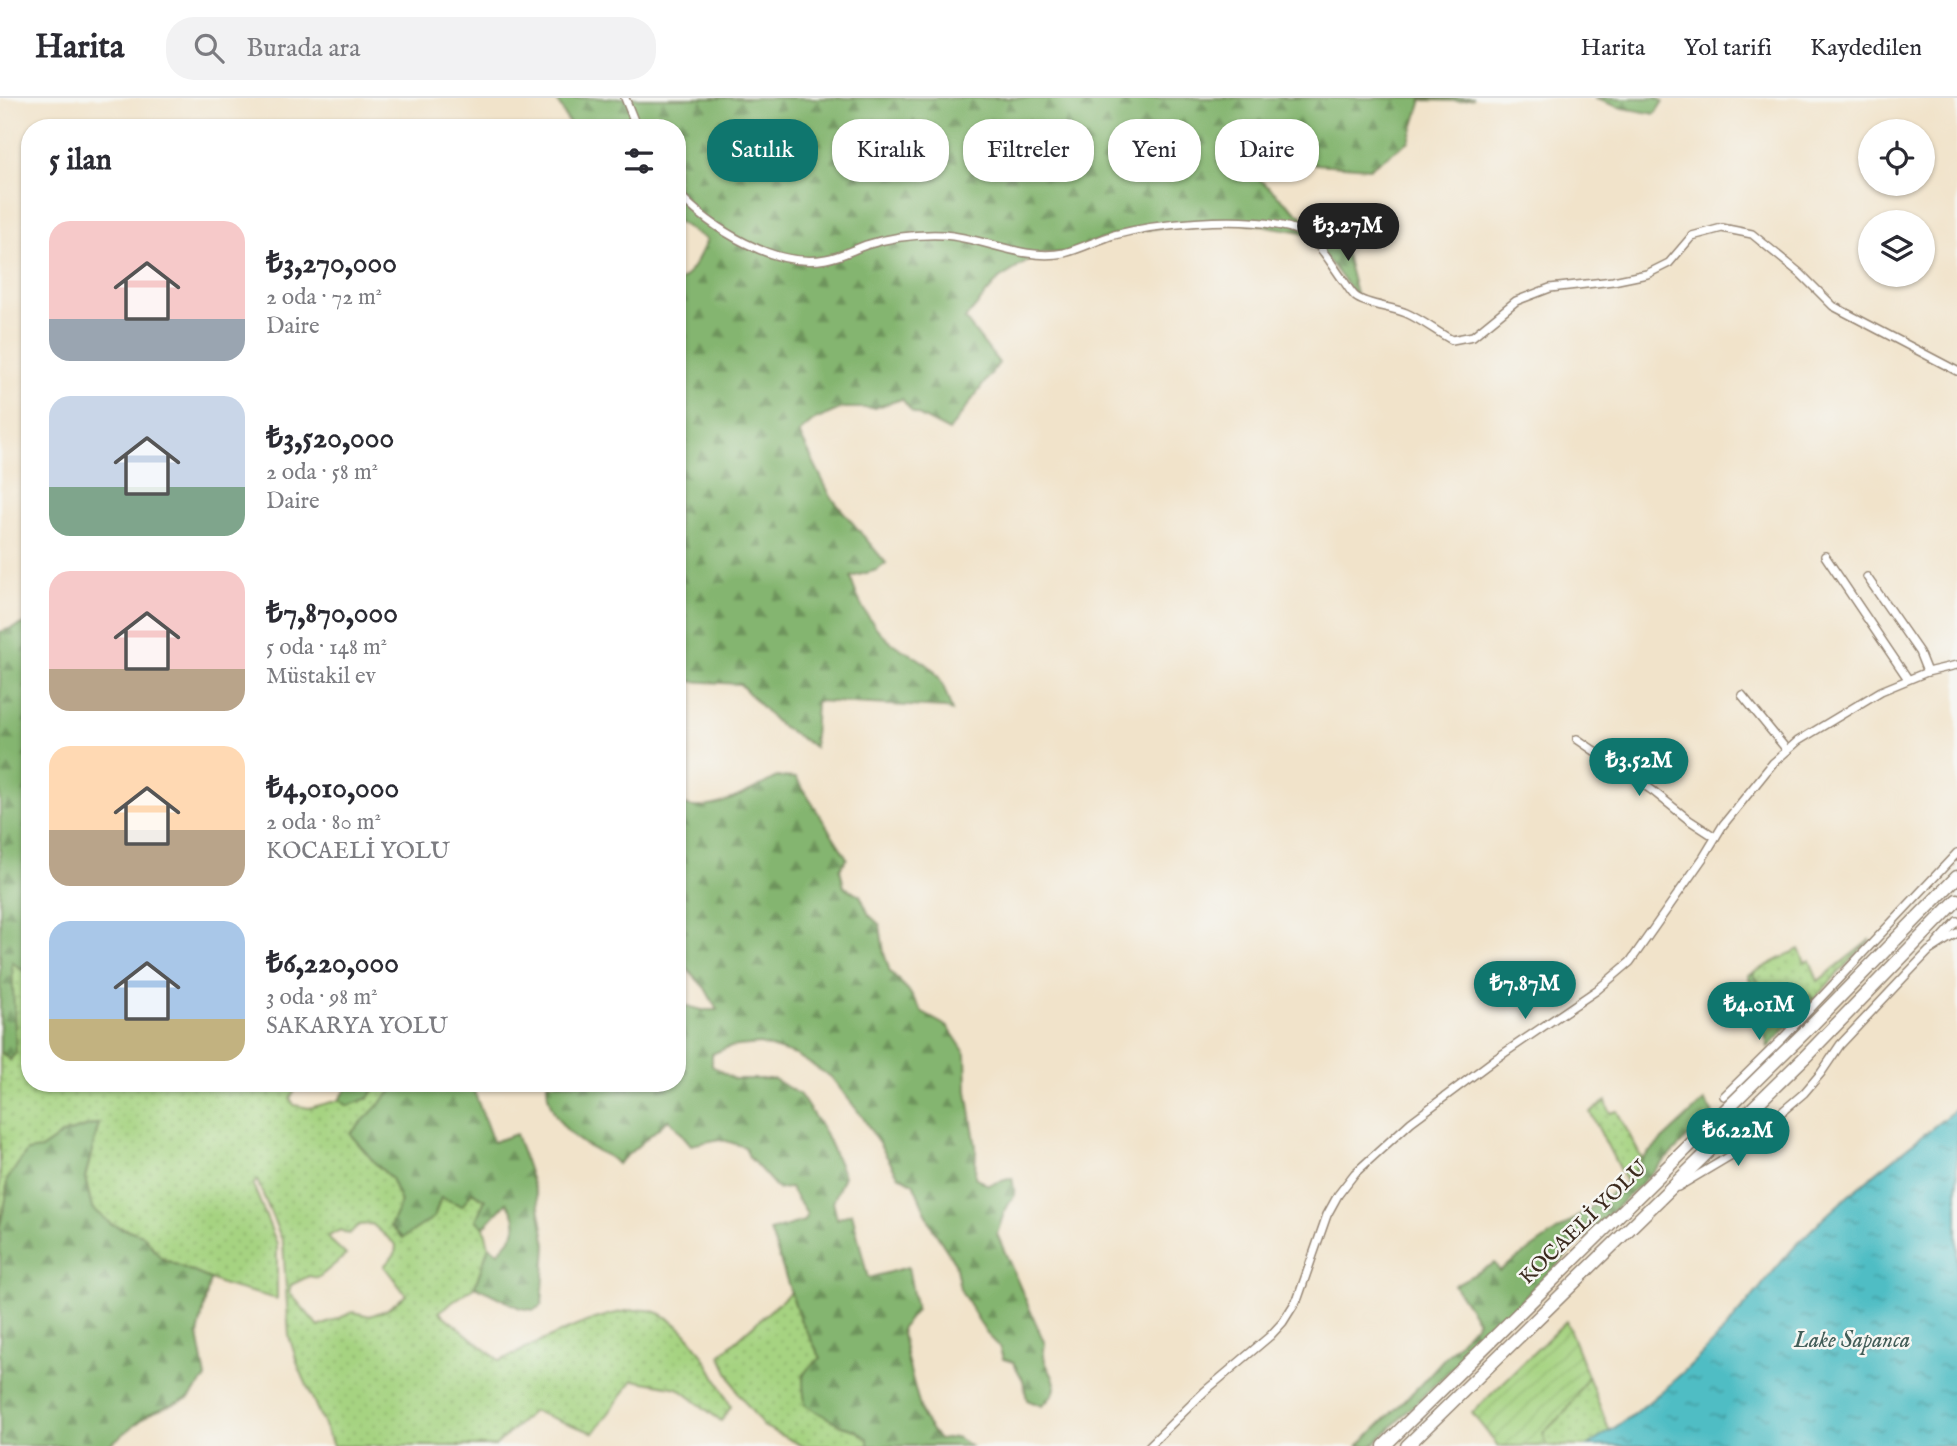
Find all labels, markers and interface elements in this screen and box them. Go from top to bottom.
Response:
search box [166,17,656,80]
text: Harita [35,27,124,69]
icon: search [190,29,228,67]
text: Burada ara [246,32,360,65]
text: Harita [1581,33,1645,64]
text: Yol tarifi [1683,33,1772,64]
text: Kaydedilen [1810,33,1922,64]
chip: Satılık [707,119,818,182]
chip: Kiralık [832,119,949,182]
chip: Filtreler [963,119,1094,182]
chip: Yeni [1108,119,1201,182]
chip: Daire [1215,119,1319,182]
map controls [1858,119,1935,287]
button: locate [1858,119,1935,196]
text: 5 ilan [49,142,112,180]
icon: filters [620,142,658,180]
pin: ₺3.27M [1291,204,1405,263]
button: layers [1858,210,1935,287]
text: ₺3.27M [1313,211,1383,240]
text: ₺3,270,000 [266,245,397,283]
icon: home [105,249,189,333]
text: 2 oda · 72 m² [266,283,382,312]
text: Daire [266,312,320,341]
text: ₺3,520,000 [266,420,394,458]
icon: home [105,424,189,508]
text: 2 oda · 58 m² [266,458,378,487]
text: Daire [266,487,320,516]
text: ₺7,870,000 [266,595,398,633]
icon: home [105,599,189,683]
text: 5 oda · 148 m² [266,633,387,662]
text: Müstakil ev [266,662,376,691]
pin: ₺3.52M [1582,738,1696,798]
text: ₺3.52M [1605,746,1673,775]
text: ₺4,010,000 [266,770,399,808]
icon: home [105,774,189,858]
text: 2 oda · 80 m² [266,808,381,837]
text: KOCAELİ YOLU [266,837,450,866]
text: ₺6,220,000 [266,945,399,983]
icon: home [105,949,189,1033]
pin: ₺7.87M [1468,962,1582,1021]
text: ₺7.87M [1490,969,1560,998]
pin: ₺4.01M [1702,982,1816,1042]
text: 3 oda · 98 m² [266,983,378,1012]
text: ₺4.01M [1723,990,1795,1019]
text: SAKARYA YOLU [266,1012,448,1041]
pin: ₺6.22M [1681,1108,1795,1168]
text: ₺6.22M [1702,1116,1774,1145]
street label: KOCAELİ YOLU [1514,1155,1654,1291]
water label: Lake Sapanca [1793,1326,1910,1355]

